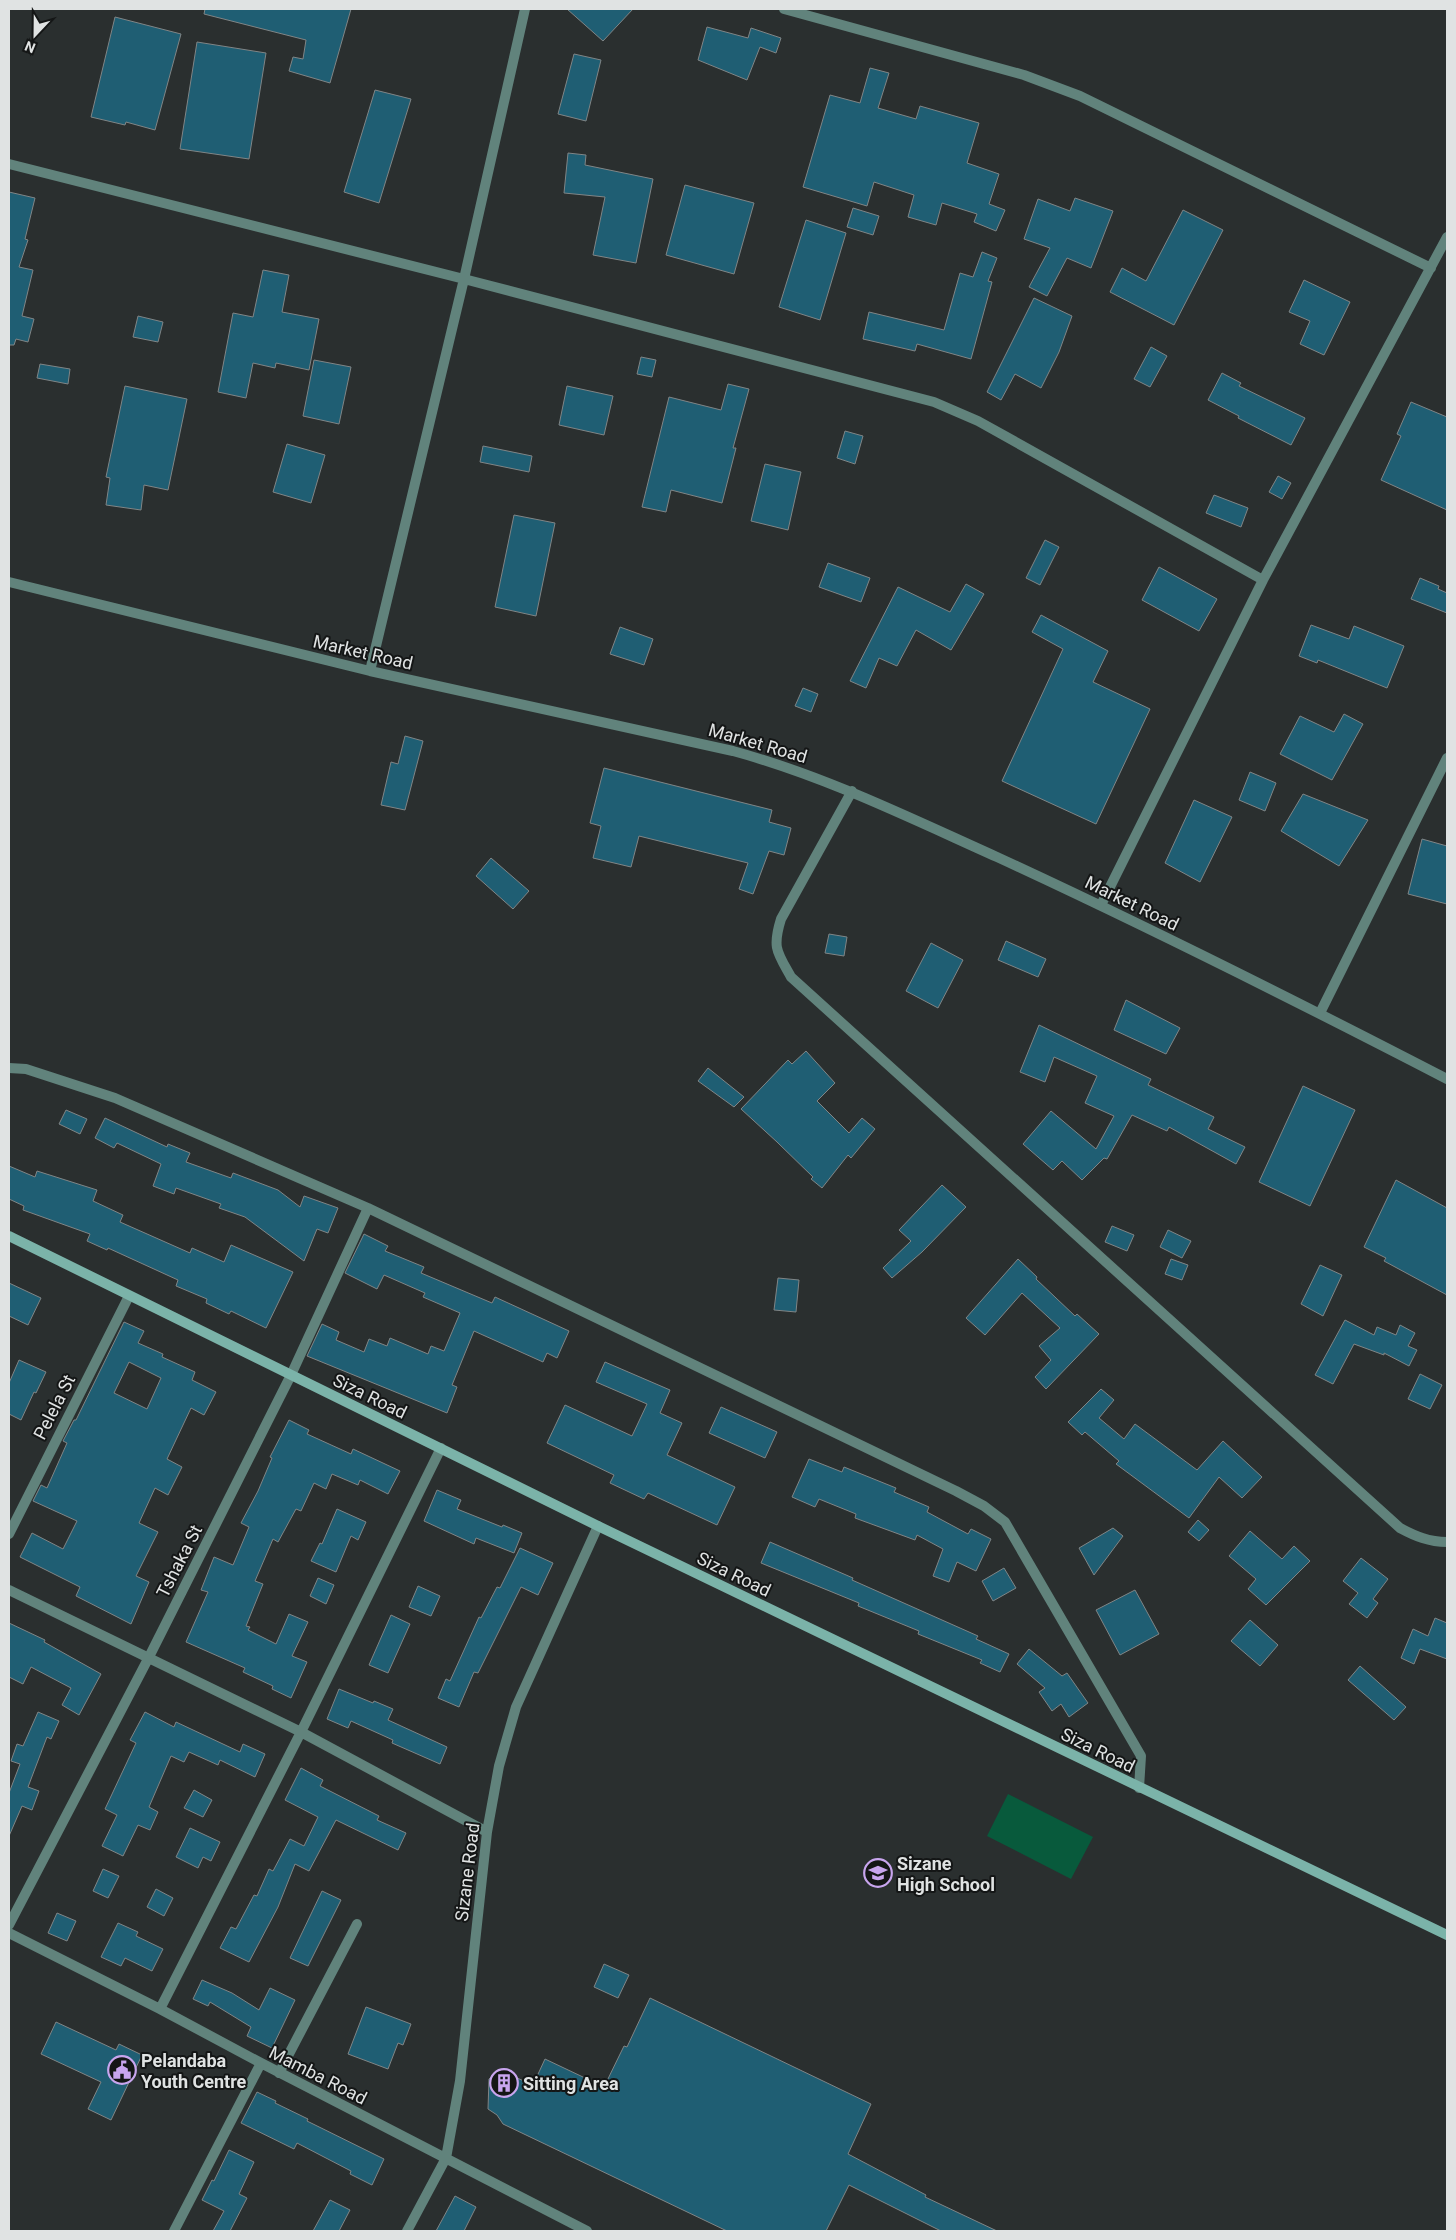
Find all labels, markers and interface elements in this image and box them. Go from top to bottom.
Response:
north arrow [10,10,60,60]
text: N [23,38,38,56]
street label: Market Road [311,630,415,674]
street label: Market Road [706,719,810,767]
street label: Market Road [1082,871,1182,935]
street label: Siza Road [330,1369,410,1423]
street label: Pelela St [29,1371,79,1443]
street label: Tshaka St [152,1521,206,1601]
street label: Siza Road [694,1547,774,1601]
street label: Siza Road [1058,1723,1138,1777]
street label: Sizane Road [451,1822,483,1922]
place label: Sizane High School [897,1853,995,1895]
school or university icon: Sizane High School [863,1858,893,1888]
street label: Mamba Road [266,2041,370,2109]
place label: Pelandaba Youth Centre [141,2050,247,2092]
public building icon: Pelandaba Youth Centre [107,2055,137,2085]
building icon: Sitting Area [489,2068,519,2098]
place label: Sitting Area [523,2073,619,2094]

